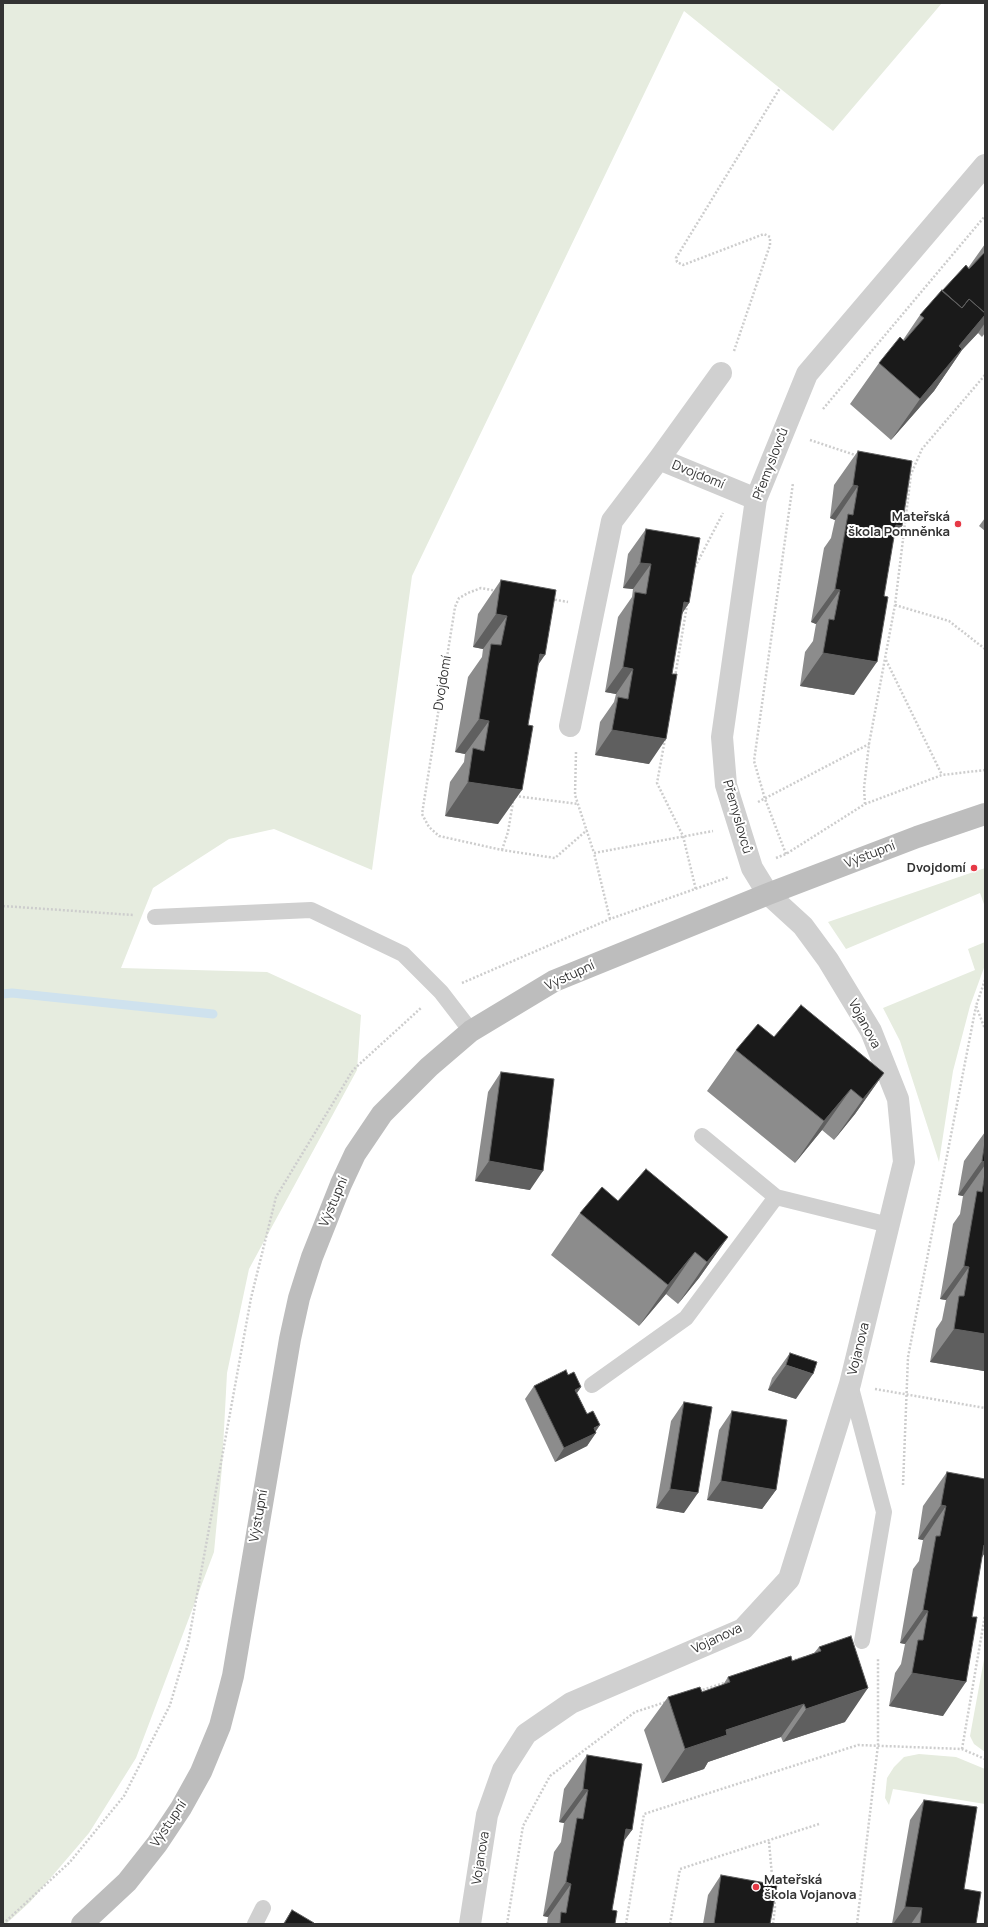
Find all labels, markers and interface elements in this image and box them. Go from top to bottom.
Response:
street label: Přemyslovců [750,426,792,502]
street label: Dvojdomí [669,457,727,493]
place label: Mateřská škola Pomněnka [848,509,950,540]
marker: Mateřská škola Pomněnka [953,519,963,529]
street label: Dvojdomí [431,654,455,712]
street label: Přemyslovců [719,778,755,856]
street label: Výstupní [843,838,897,872]
place label: Dvojdomí [907,860,966,876]
marker: Dvojdomí [969,863,979,873]
street label: Výstupní [543,958,597,994]
street label: Vojanova [844,997,884,1051]
street label: Výstupní [316,1175,352,1229]
street label: Vojanova [845,1321,873,1377]
street label: Výstupní [247,1489,271,1543]
street label: Vojanova [689,1621,745,1657]
street label: Výstupní [148,1798,190,1850]
street label: Vojanova [469,1830,493,1886]
place label: Mateřská škola Vojanova [764,1872,857,1903]
marker: Mateřská škola Vojanova [751,1882,761,1892]

